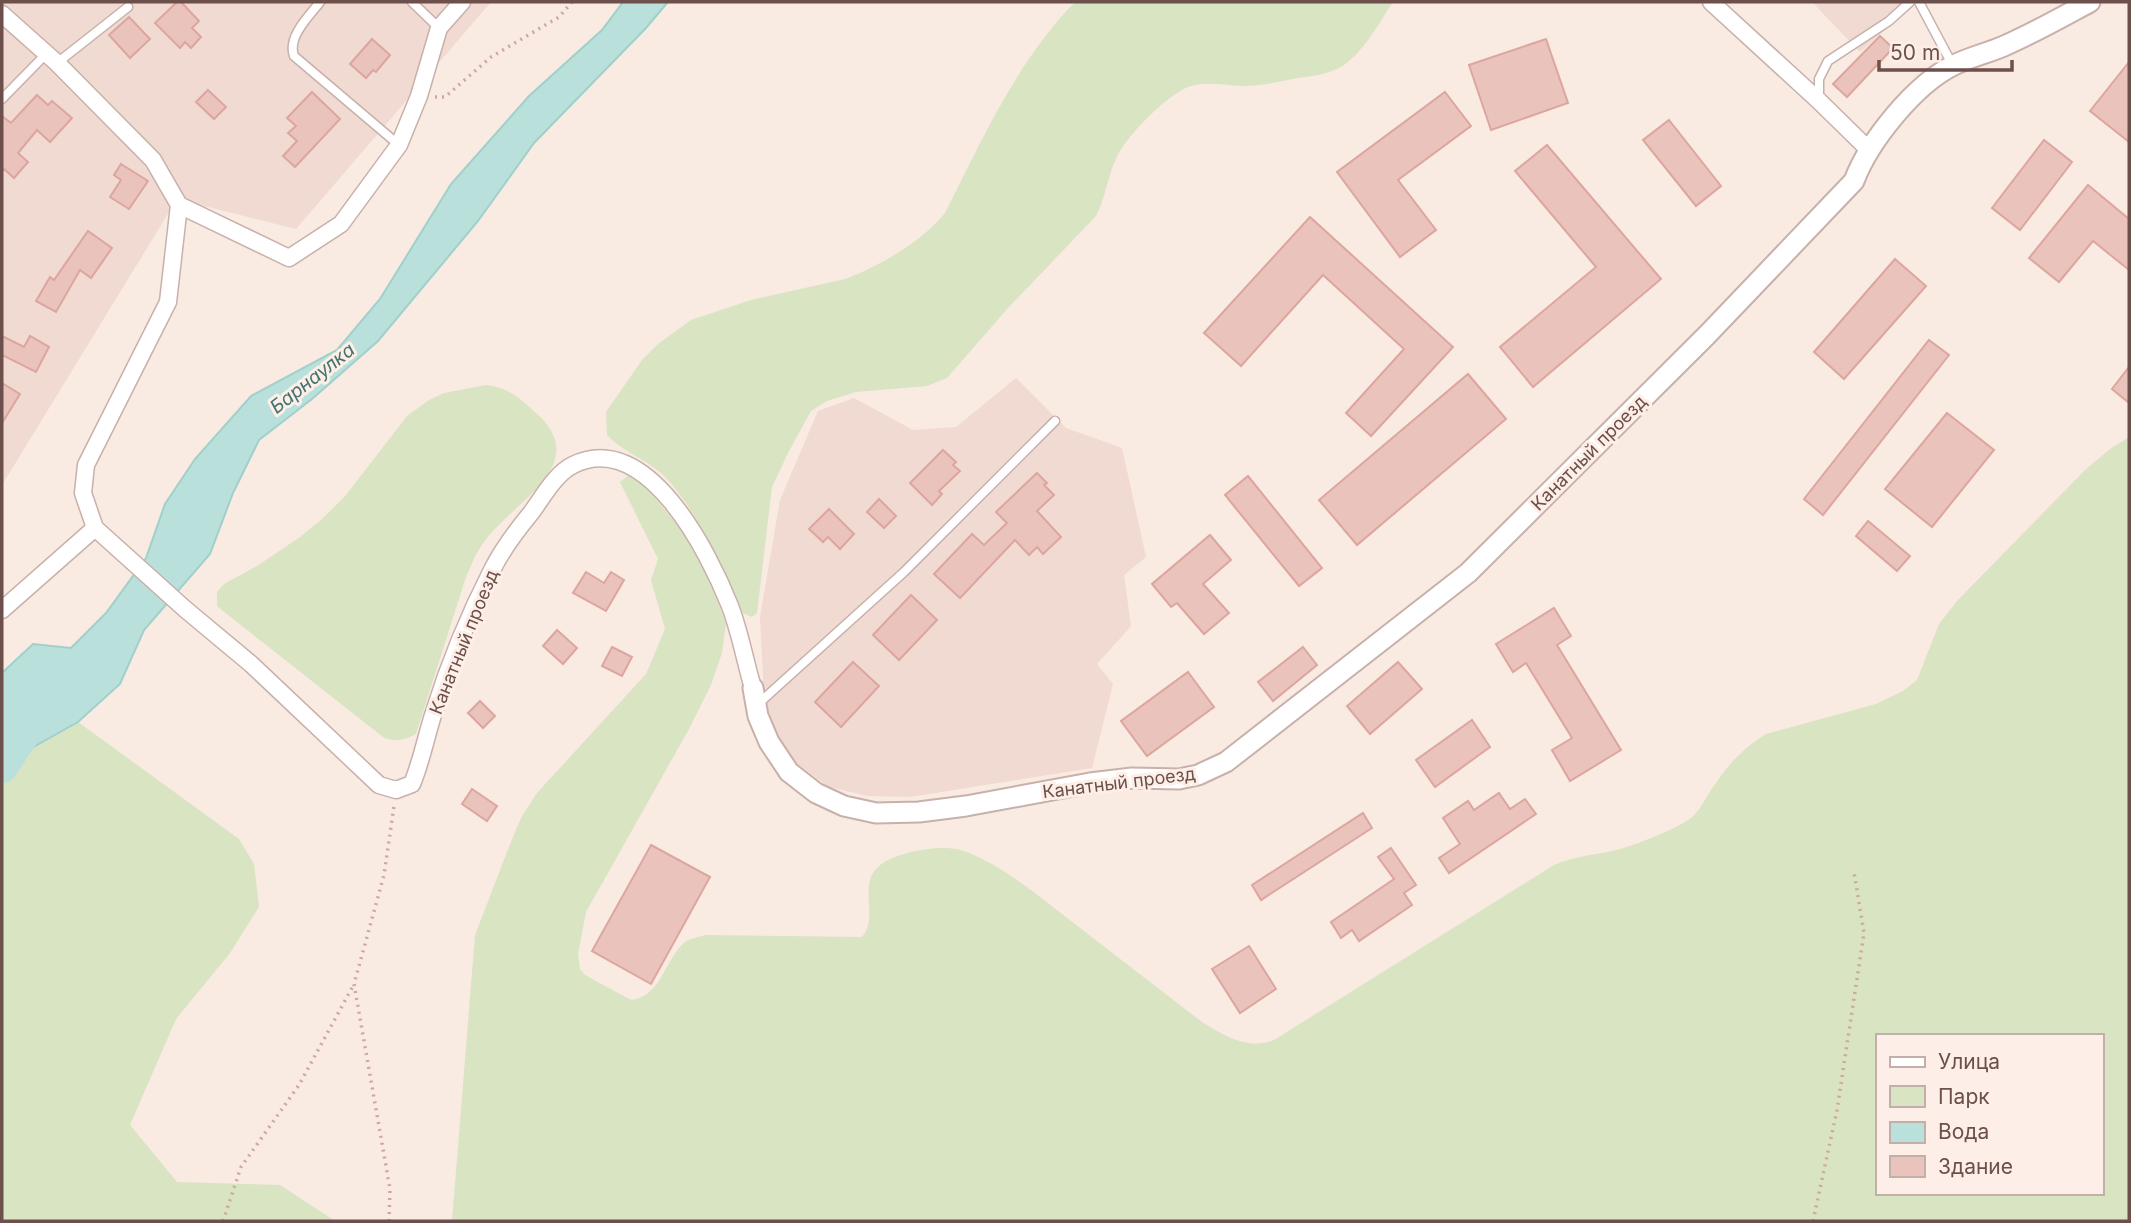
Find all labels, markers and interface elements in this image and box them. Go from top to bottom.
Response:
scale bar [1879,28,2012,72]
text: 50 m [1890,40,1940,65]
water label: Барнаулка [265,338,359,419]
street label: Канатный проезд [1527,391,1651,515]
street label: Канатный проезд [425,566,502,717]
street label: Канатный проезд [1041,763,1197,802]
legend [1876,1034,2103,1195]
text: Улица [1938,1049,2000,1074]
text: Парк [1938,1084,1990,1109]
text: Вода [1938,1119,1989,1144]
text: Здание [1938,1154,2013,1179]

